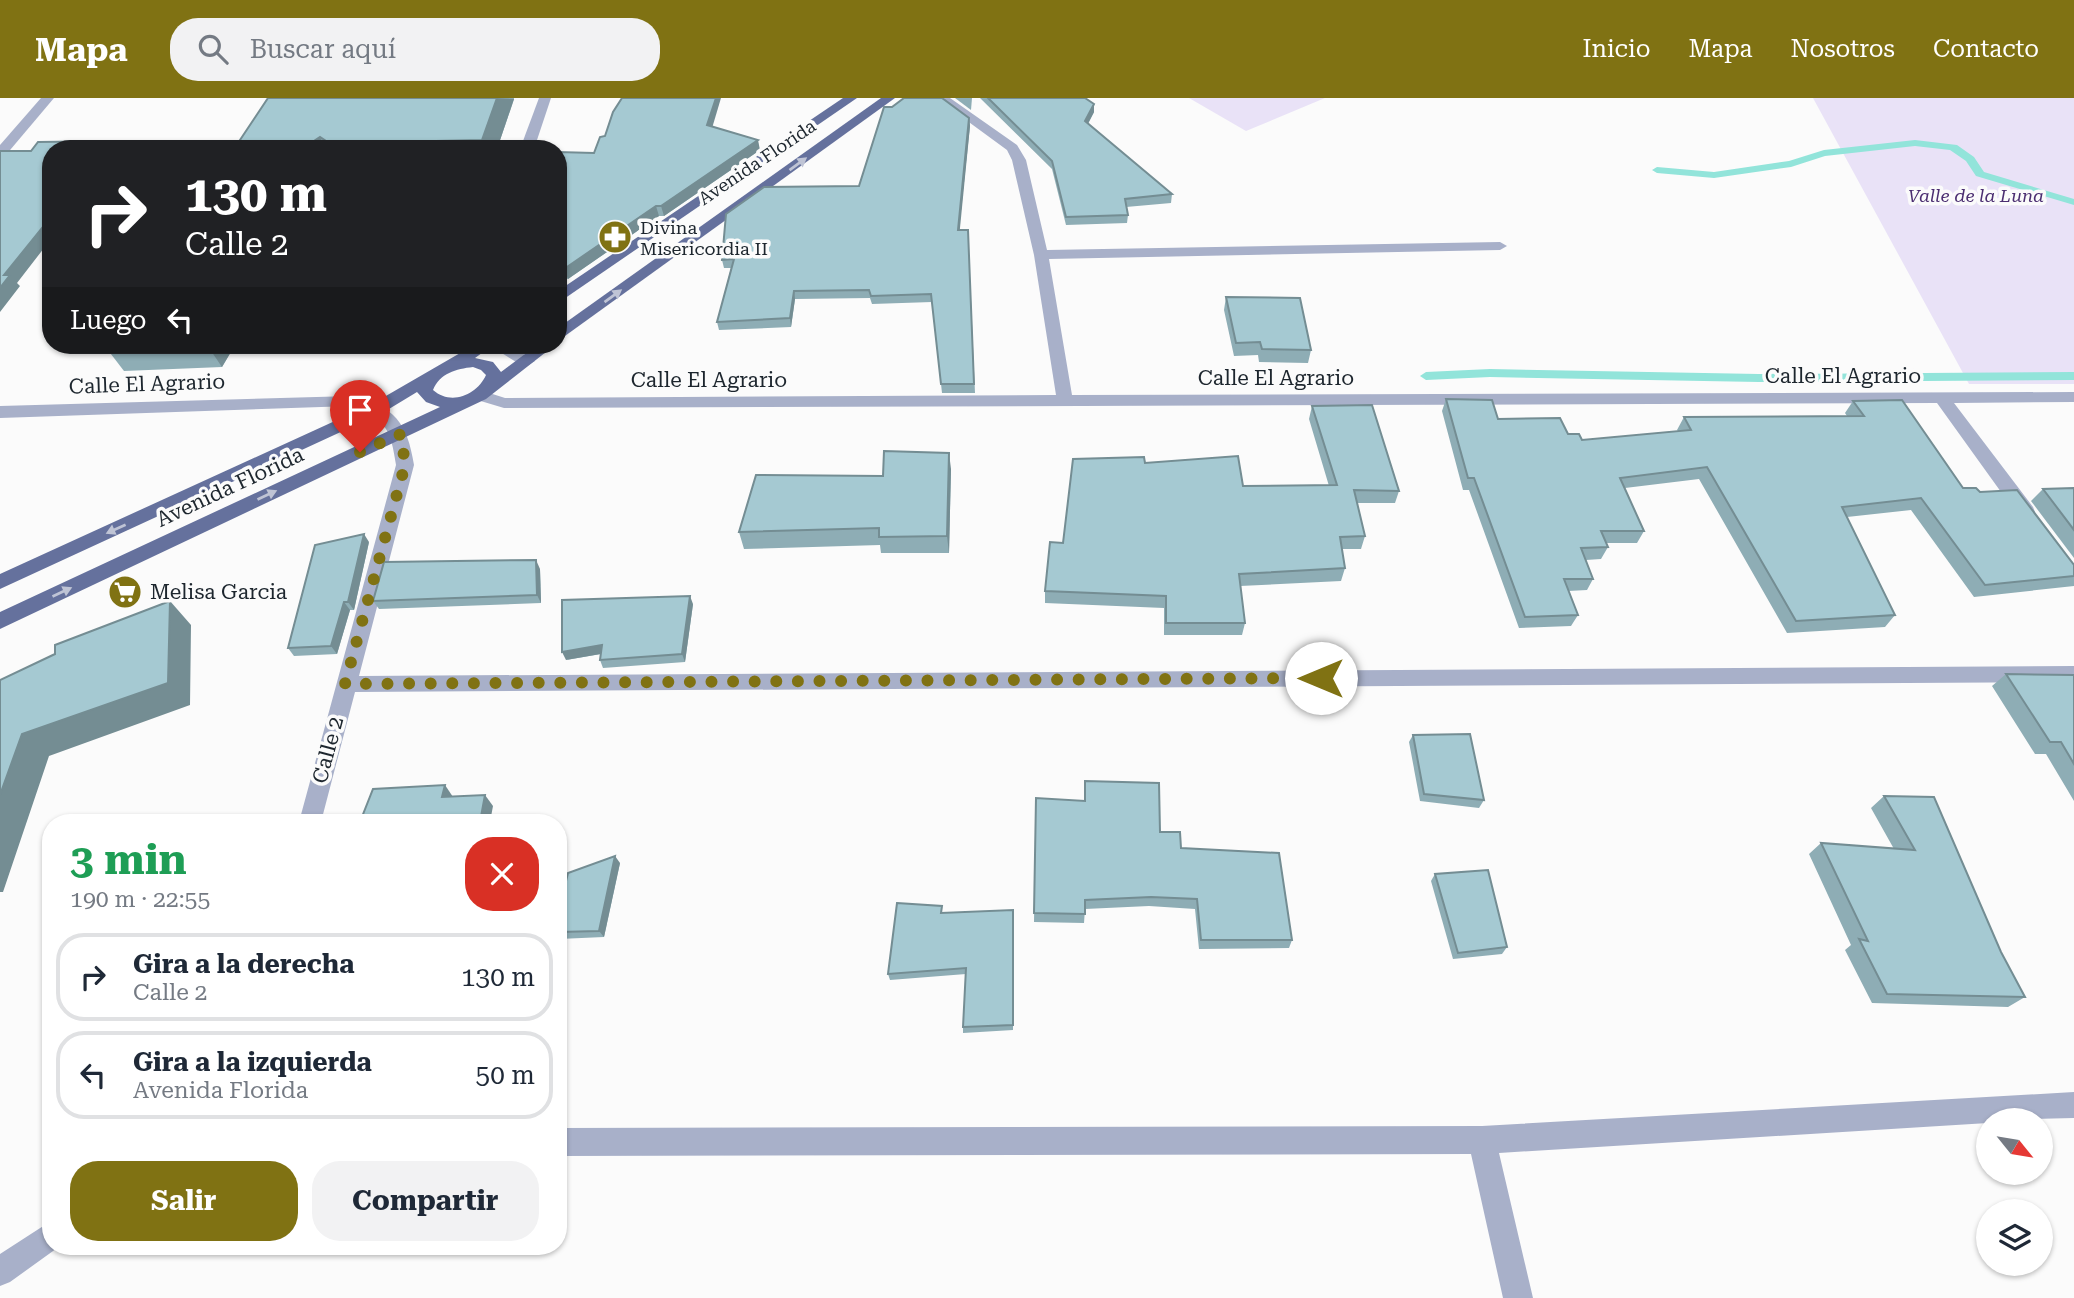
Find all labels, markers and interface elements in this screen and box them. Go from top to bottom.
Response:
search box [170,18,660,81]
text: Mapa [35,30,128,69]
icon: search [194,30,232,68]
text: Buscar aquí [250,34,396,64]
text: Inicio [1582,35,1650,63]
text: Mapa [1688,35,1753,63]
text: Nosotros [1791,35,1895,63]
text: Contacto [1933,35,2039,63]
street label: Avenida Florida [694,115,820,209]
one-way arrow [789,157,807,171]
text: 130 m [185,166,327,223]
icon: right [70,168,161,259]
park label: Valle de la Luna [1908,185,2044,206]
place label: Divina Misericordia II [640,217,768,259]
pharmacy icon: Divina Misericordia II [596,218,634,256]
text: Calle 2 [185,225,289,263]
one-way arrow [604,289,623,303]
icon: left [161,301,199,339]
text: Luego [70,305,147,335]
street label: Calle El Agrario [1765,364,1921,388]
street label: Calle El Agrario [1198,366,1354,390]
street label: Calle El Agrario [631,368,787,392]
street label: Calle El Agrario [68,369,226,399]
pin [330,380,390,452]
icon: arrive [341,391,379,429]
street label: Avenida Florida [152,442,308,532]
one-way arrow [257,489,277,500]
one-way arrow [106,523,126,535]
supermarket icon: Melisa Garcia [106,573,144,611]
place label: Melisa Garcia [150,580,288,604]
one-way arrow [52,586,72,598]
position arrow [1284,641,1358,715]
street label: Calle 2 [308,714,348,786]
text: 3 min [70,835,187,884]
button: close [465,837,539,911]
text: 190 m · 22:55 [70,886,210,913]
text: Gira a la derecha [133,949,354,979]
icon: right [74,958,112,996]
text: 130 m [461,962,535,992]
text: Calle 2 [133,979,208,1006]
text: Gira a la izquierda [133,1047,372,1077]
icon: left [74,1056,112,1094]
text: 50 m [476,1060,535,1090]
text: Avenida Florida [133,1077,308,1104]
north arrow [1976,1108,2053,1185]
map controls [1976,1108,2053,1276]
button: Salir [70,1161,298,1241]
button: Compartir [312,1161,539,1241]
button: layers [1976,1199,2053,1276]

